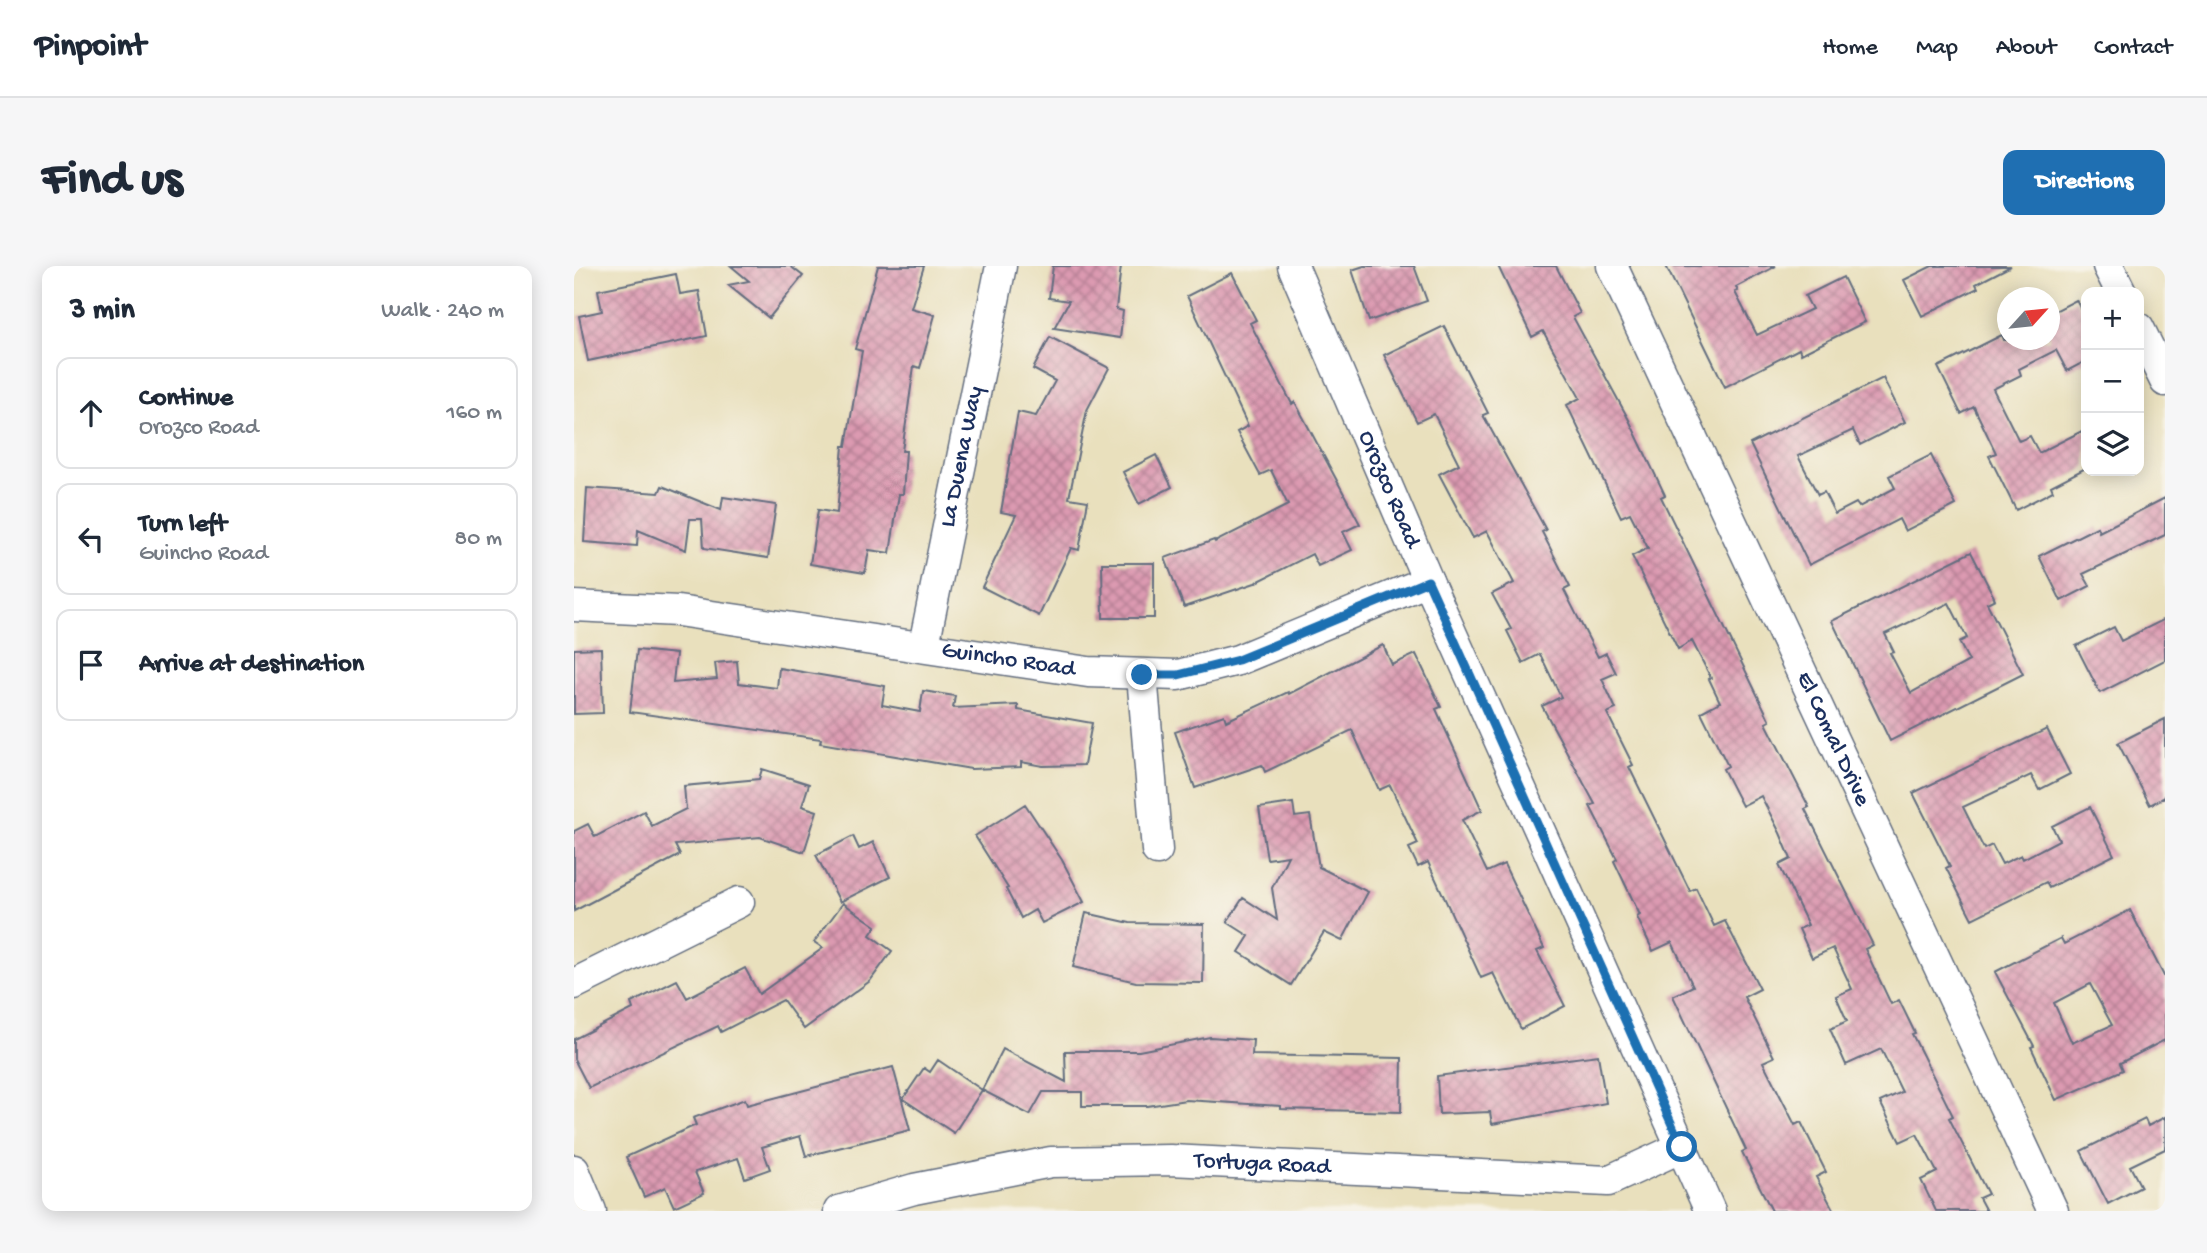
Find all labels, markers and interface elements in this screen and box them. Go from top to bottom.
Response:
text: Pinpoint [35,29,146,67]
text: Home [1822,34,1878,63]
text: Map [1916,34,1958,63]
text: About [1996,34,2056,63]
text: Contact [2094,34,2172,63]
button: Directions [2003,150,2165,215]
text: Find us [42,153,182,211]
north arrow [1997,287,2060,350]
map controls [2081,287,2144,476]
button: + [2081,287,2144,350]
text: 3 min [70,294,135,329]
text: Walk · 240 m [381,298,504,325]
button: − [2081,350,2144,413]
text: Continue [139,384,233,415]
street label: La Duena Way [934,384,991,530]
icon: ahead [72,394,110,432]
text: 160 m [446,400,502,427]
button: layers [2081,413,2144,476]
text: Orozco Road [139,415,259,442]
street label: Orozco Road [1351,426,1427,554]
text: Turn left [139,510,227,541]
icon: left [72,520,110,558]
text: 80 m [455,526,502,553]
text: Guincho Road [139,541,268,568]
street label: Guincho Road [940,636,1079,685]
icon: arrive [72,646,110,684]
text: Arrive at destination [139,650,364,681]
route end [1126,659,1157,690]
street label: El Comal Drive [1789,667,1877,811]
route start [1666,1131,1697,1162]
street label: Tortuga Road [1191,1147,1333,1182]

